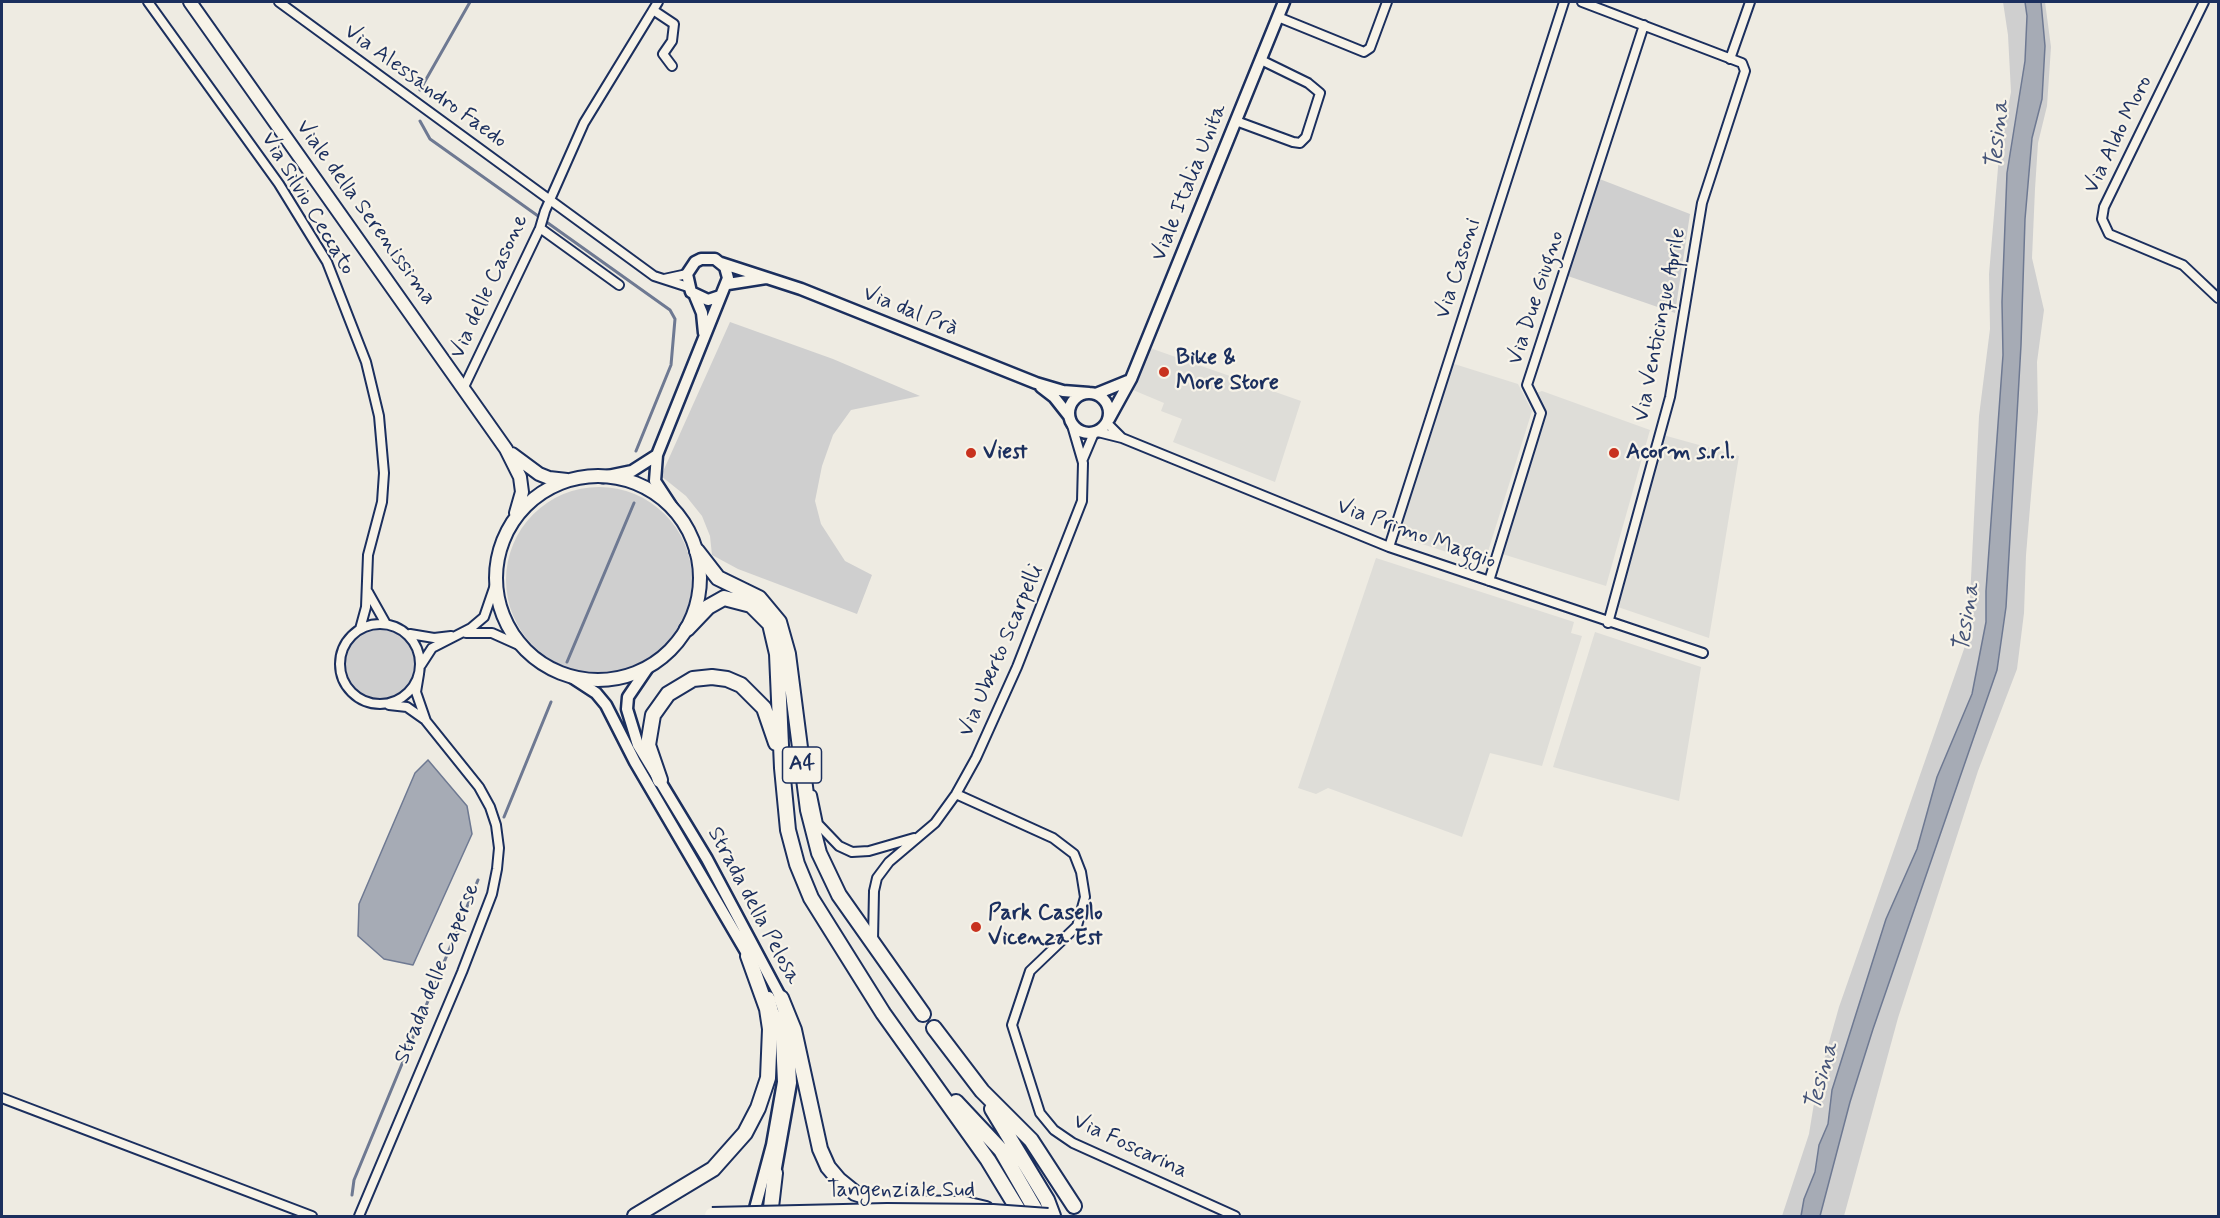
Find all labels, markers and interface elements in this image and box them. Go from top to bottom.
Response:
street label: Via Alessandro Faedo [338,19,512,155]
street label: Via Aldo Moro [2079,72,2159,198]
water label: Tesina [1981,99,2017,171]
street label: Viale Italia Unita [1146,100,1234,266]
street label: Viale della Serenissima [289,115,441,311]
street label: Via Silvio Ceccato [254,128,360,280]
street label: Via delle Casone [445,211,535,363]
street label: Via Casoni [1430,215,1488,323]
street label: Via Venticinque Aprile [1629,226,1693,424]
street label: Via Due Giugno [1503,228,1571,368]
street label: Via dal Prà [858,281,962,343]
place label: Bike & More Store [1176,346,1279,398]
marker: Bike & More Store [1157,365,1171,379]
place label: Viest [983,440,1027,466]
place label: Acorm s.r.l. [1626,440,1735,466]
marker: Viest [964,446,978,460]
marker: Acorm s.r.l. [1607,446,1621,460]
street label: Via Primo Maggio [1333,494,1499,576]
street label: Via Uberto Scarpelli [954,561,1050,741]
water label: Tesina [1948,581,1988,655]
road number: A4 [782,747,822,783]
street label: Strada della Pelosa [700,823,806,989]
street label: Strada delle Caperse [390,880,486,1068]
place label: Park Casello Vicenza Est [988,901,1103,952]
marker: Park Casello Vicenza Est [969,920,983,934]
water label: Tesina [1799,1039,1847,1115]
street label: Via Foscarina [1068,1109,1192,1185]
street label: Tangenziale Sud [827,1178,975,1204]

